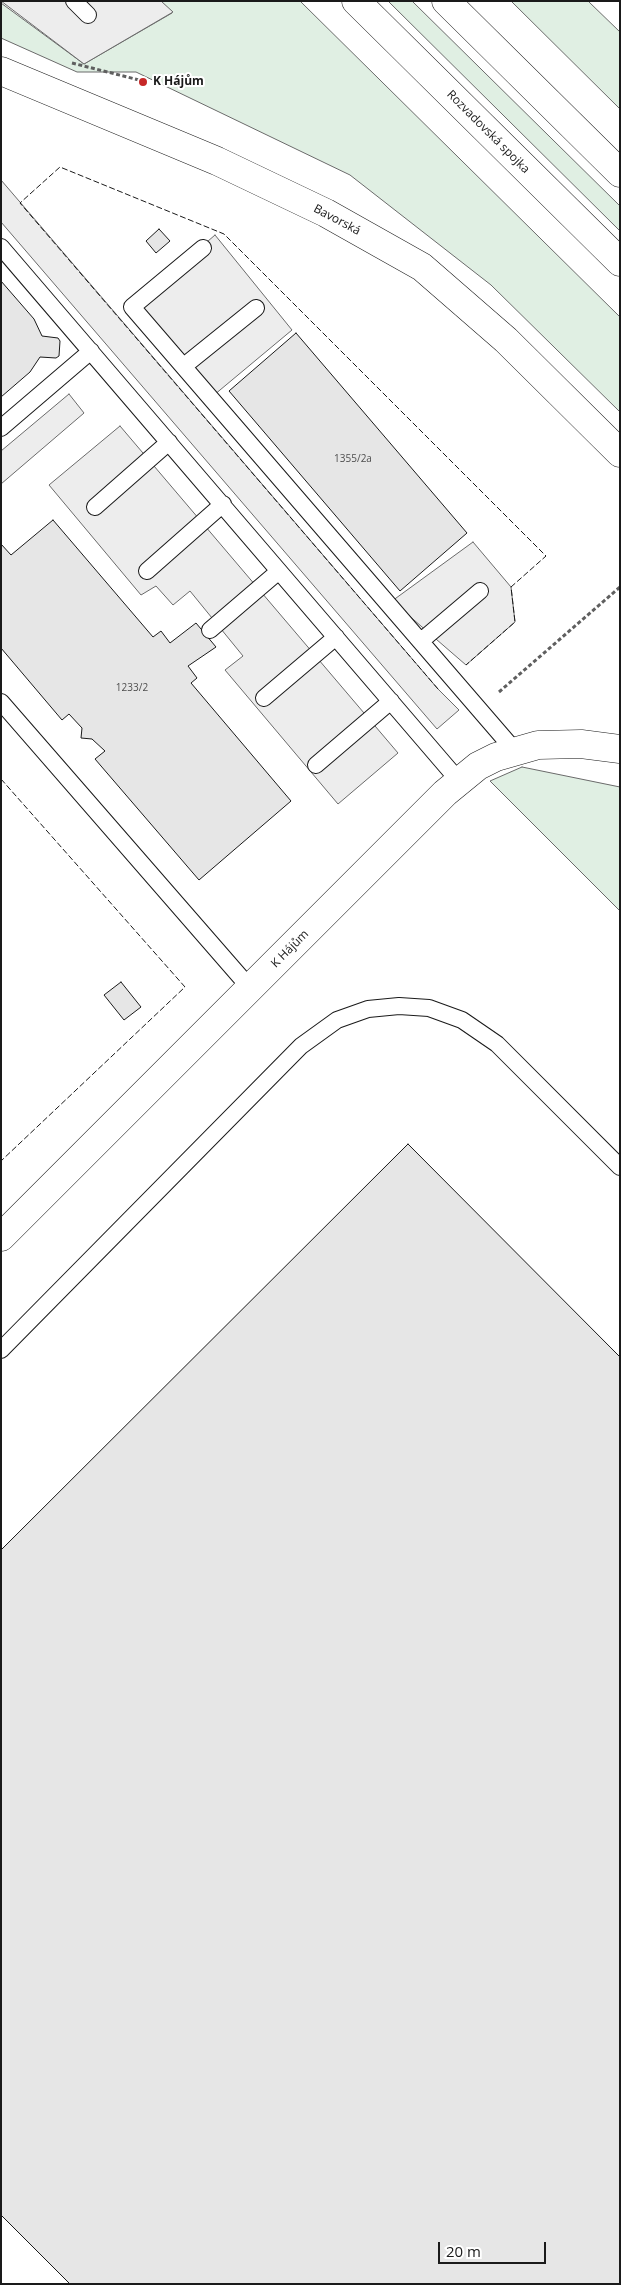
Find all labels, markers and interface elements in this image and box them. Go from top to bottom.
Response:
place label: K Hájům [153,75,204,89]
marker: K Hájům [137,76,149,88]
street label: Rozvadovská spojka [443,87,533,177]
street label: Bavorská [311,202,363,238]
house number: 1355/2a [334,453,372,465]
house number: 1233/2 [116,682,148,694]
street label: K Hájům [268,927,312,971]
scale bar [441,2232,548,2264]
text: 20 m [446,2241,481,2261]

